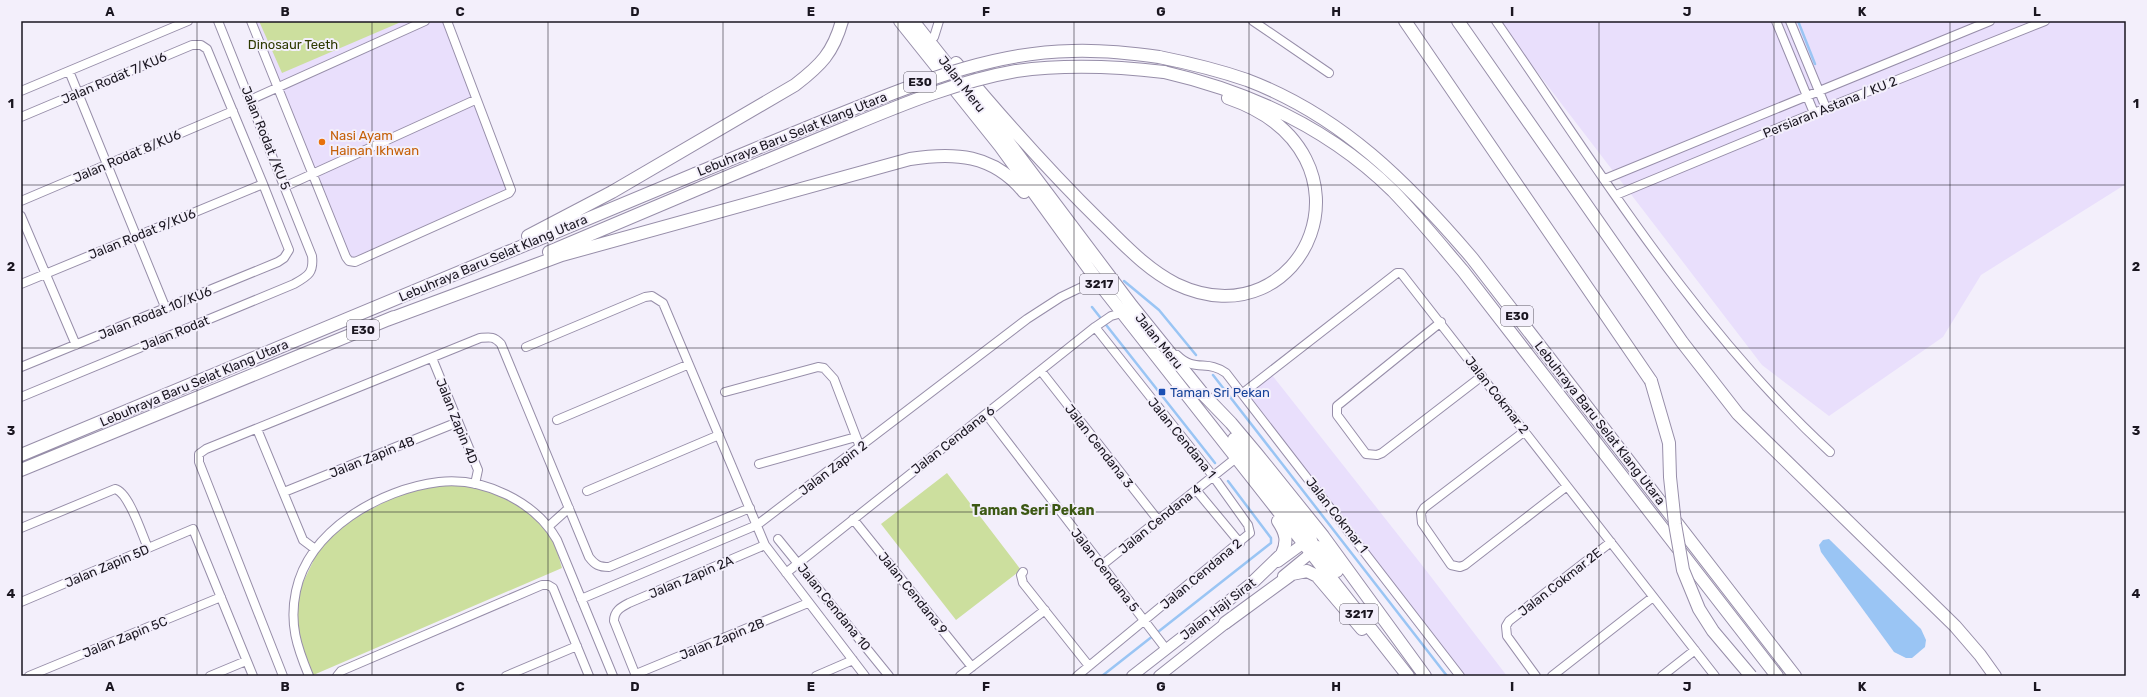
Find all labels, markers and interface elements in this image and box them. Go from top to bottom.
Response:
text: A [105,4,115,19]
text: B [280,4,290,19]
text: C [455,4,465,19]
text: D [630,4,640,19]
text: E [807,4,815,19]
text: F [982,4,990,19]
text: G [1156,4,1166,19]
text: H [1331,4,1341,19]
text: I [1510,4,1514,19]
text: J [1683,4,1691,19]
text: K [1858,4,1867,19]
text: L [2033,4,2041,19]
park label: Dinosaur Teeth [248,37,338,52]
street label: Jalan Rodat 7/KU6 [59,49,169,107]
street label: Jalan Meru [935,53,989,115]
road number: E30 [904,72,936,92]
street label: Persiaran Astana / KU 2 [1761,73,1899,141]
street label: Jalan Rodat /KU 5 [238,84,294,192]
street label: Lebuhraya Baru Selat Klang Utara [695,89,889,180]
text: 1 [8,96,14,111]
text: 1 [2133,96,2139,111]
street label: Jalan Rodat 8/KU6 [71,126,183,185]
place label: Nasi Ayam Hainan Ikhwan [330,128,419,158]
marker: Nasi Ayam Hainan Ikhwan [317,137,327,147]
street label: Jalan Rodat 9/KU6 [86,206,198,262]
street label: Lebuhraya Baru Selat Klang Utara [397,211,590,306]
text: 2 [7,259,15,274]
text: 2 [2132,259,2140,274]
road number: 3217 [1080,274,1118,294]
street label: Jalan Rodat 10/KU6 [96,283,214,343]
road number: E30 [1501,306,1533,326]
street label: Jalan Meru [1132,310,1186,372]
street label: Jalan Rodat [138,312,212,354]
road number: E30 [347,320,379,340]
street label: Lebuhraya Baru Selat Klang Utara [98,336,291,431]
street label: Lebuhraya Baru Selat Klang Utara [1531,338,1668,508]
street label: Jalan Cokmar 2 [1462,353,1532,437]
street label: Jalan Zapin 4D [433,376,481,466]
place label: Taman Sri Pekan [1170,385,1270,400]
marker: Taman Sri Pekan [1157,387,1167,397]
street label: Jalan Cendana 1 [1145,395,1219,481]
street label: Jalan Cendana 3 [1062,401,1136,491]
street label: Jalan Cendana 6 [908,403,998,477]
text: 3 [7,423,16,438]
text: 3 [2132,423,2141,438]
street label: Jalan Zapin 4B [327,433,417,481]
street label: Jalan Zapin 2 [796,438,870,498]
street label: Jalan Cokmar 1 [1303,474,1371,556]
street label: Jalan Cendana 4 [1116,481,1204,557]
district label: Taman Seri Pekan [972,502,1094,519]
street label: Jalan Cendana 5 [1068,525,1142,615]
street label: Jalan Cendana 2 [1157,536,1245,612]
street label: Jalan Zapin 5D [62,541,152,591]
street label: Jalan Cokmar 2E [1515,545,1605,619]
street label: Jalan Cendana 9 [875,549,951,637]
street label: Jalan Zapin 2A [647,552,736,601]
street label: Jalan Cendana 10 [794,560,874,654]
street label: Jalan Haji Sirat [1177,575,1259,643]
text: 4 [7,586,16,601]
text: 4 [2132,586,2141,601]
road number: 3217 [1340,604,1378,624]
street label: Jalan Zapin 5C [80,613,170,661]
street label: Jalan Zapin 2B [677,615,767,663]
text: A [105,679,115,694]
text: B [280,679,290,694]
text: C [455,679,465,694]
text: D [630,679,640,694]
text: E [807,679,815,694]
text: F [982,679,990,694]
text: G [1156,679,1166,694]
text: H [1331,679,1341,694]
text: I [1510,679,1514,694]
text: J [1683,679,1691,694]
text: K [1858,679,1867,694]
text: L [2033,679,2041,694]

